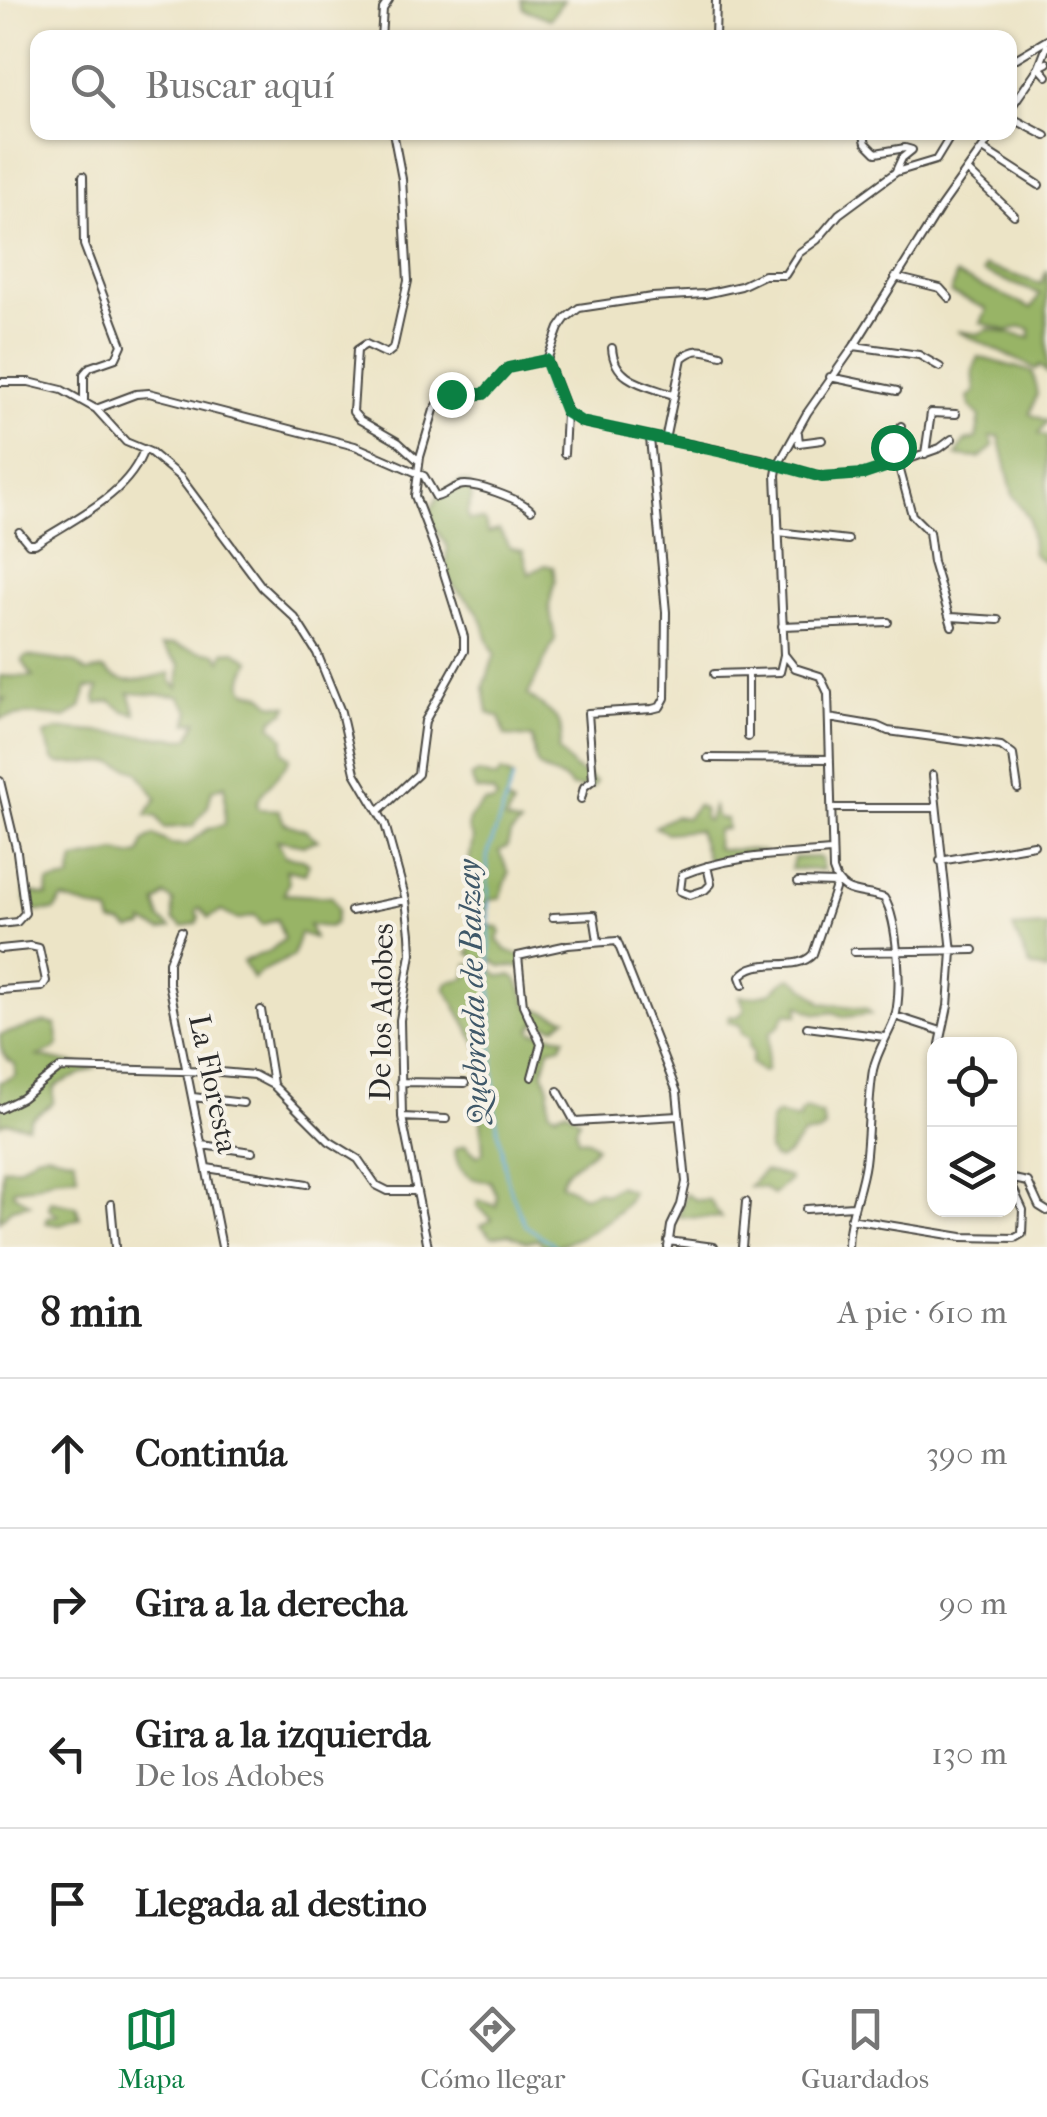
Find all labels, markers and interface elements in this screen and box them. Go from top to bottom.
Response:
search box [30,30,1017,140]
icon: search [65,58,120,113]
text: Buscar aquí [145,63,334,108]
route end [429,372,475,418]
route start [871,425,917,471]
water label: Quebrada de Balzay [450,858,497,1127]
street label: De los Adobes [363,923,401,1101]
street label: La Floresta [181,1011,245,1158]
map controls [927,1037,1017,1217]
button: locate [927,1037,1017,1127]
button: layers [927,1127,1017,1217]
text: 8 min [40,1288,142,1337]
text: A pie · 610 m [837,1294,1007,1331]
icon: ahead [40,1426,95,1481]
text: Continúa [135,1431,287,1476]
text: 390 m [926,1435,1007,1472]
icon: right [40,1576,95,1631]
text: Gira a la derecha [135,1581,407,1626]
text: 90 m [939,1585,1007,1622]
text: Gira a la izquierda [135,1712,430,1757]
icon: left [40,1726,95,1781]
text: 130 m [931,1735,1007,1772]
text: De los Adobes [135,1757,324,1794]
icon: arrive [40,1876,95,1931]
text: Llegada al destino [135,1881,427,1926]
tab: Mapa [118,2002,185,2095]
tab: Cómo llegar [420,2002,565,2095]
tab: Guardados [801,2002,929,2095]

